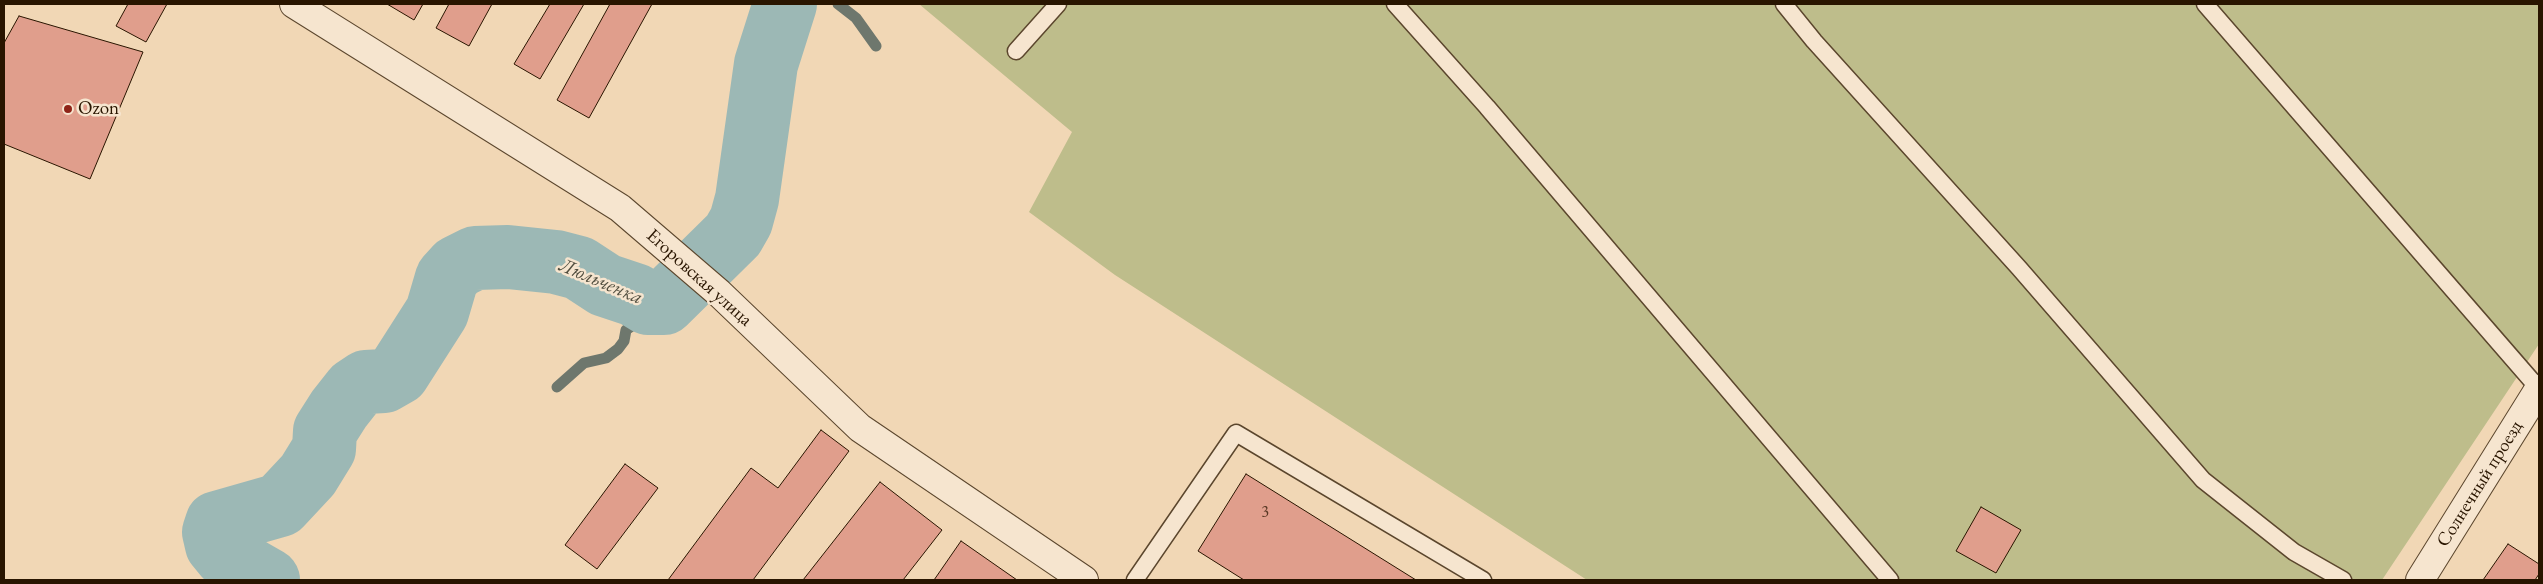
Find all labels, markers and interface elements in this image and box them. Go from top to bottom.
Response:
place label: Ozon [78,98,119,120]
marker: Ozon [62,103,74,115]
street label: Егоровская улица [641,224,757,332]
water label: Люльченка [556,254,646,310]
street label: Солнечный проезд [2432,417,2528,551]
house number: 3 [1261,503,1269,523]

